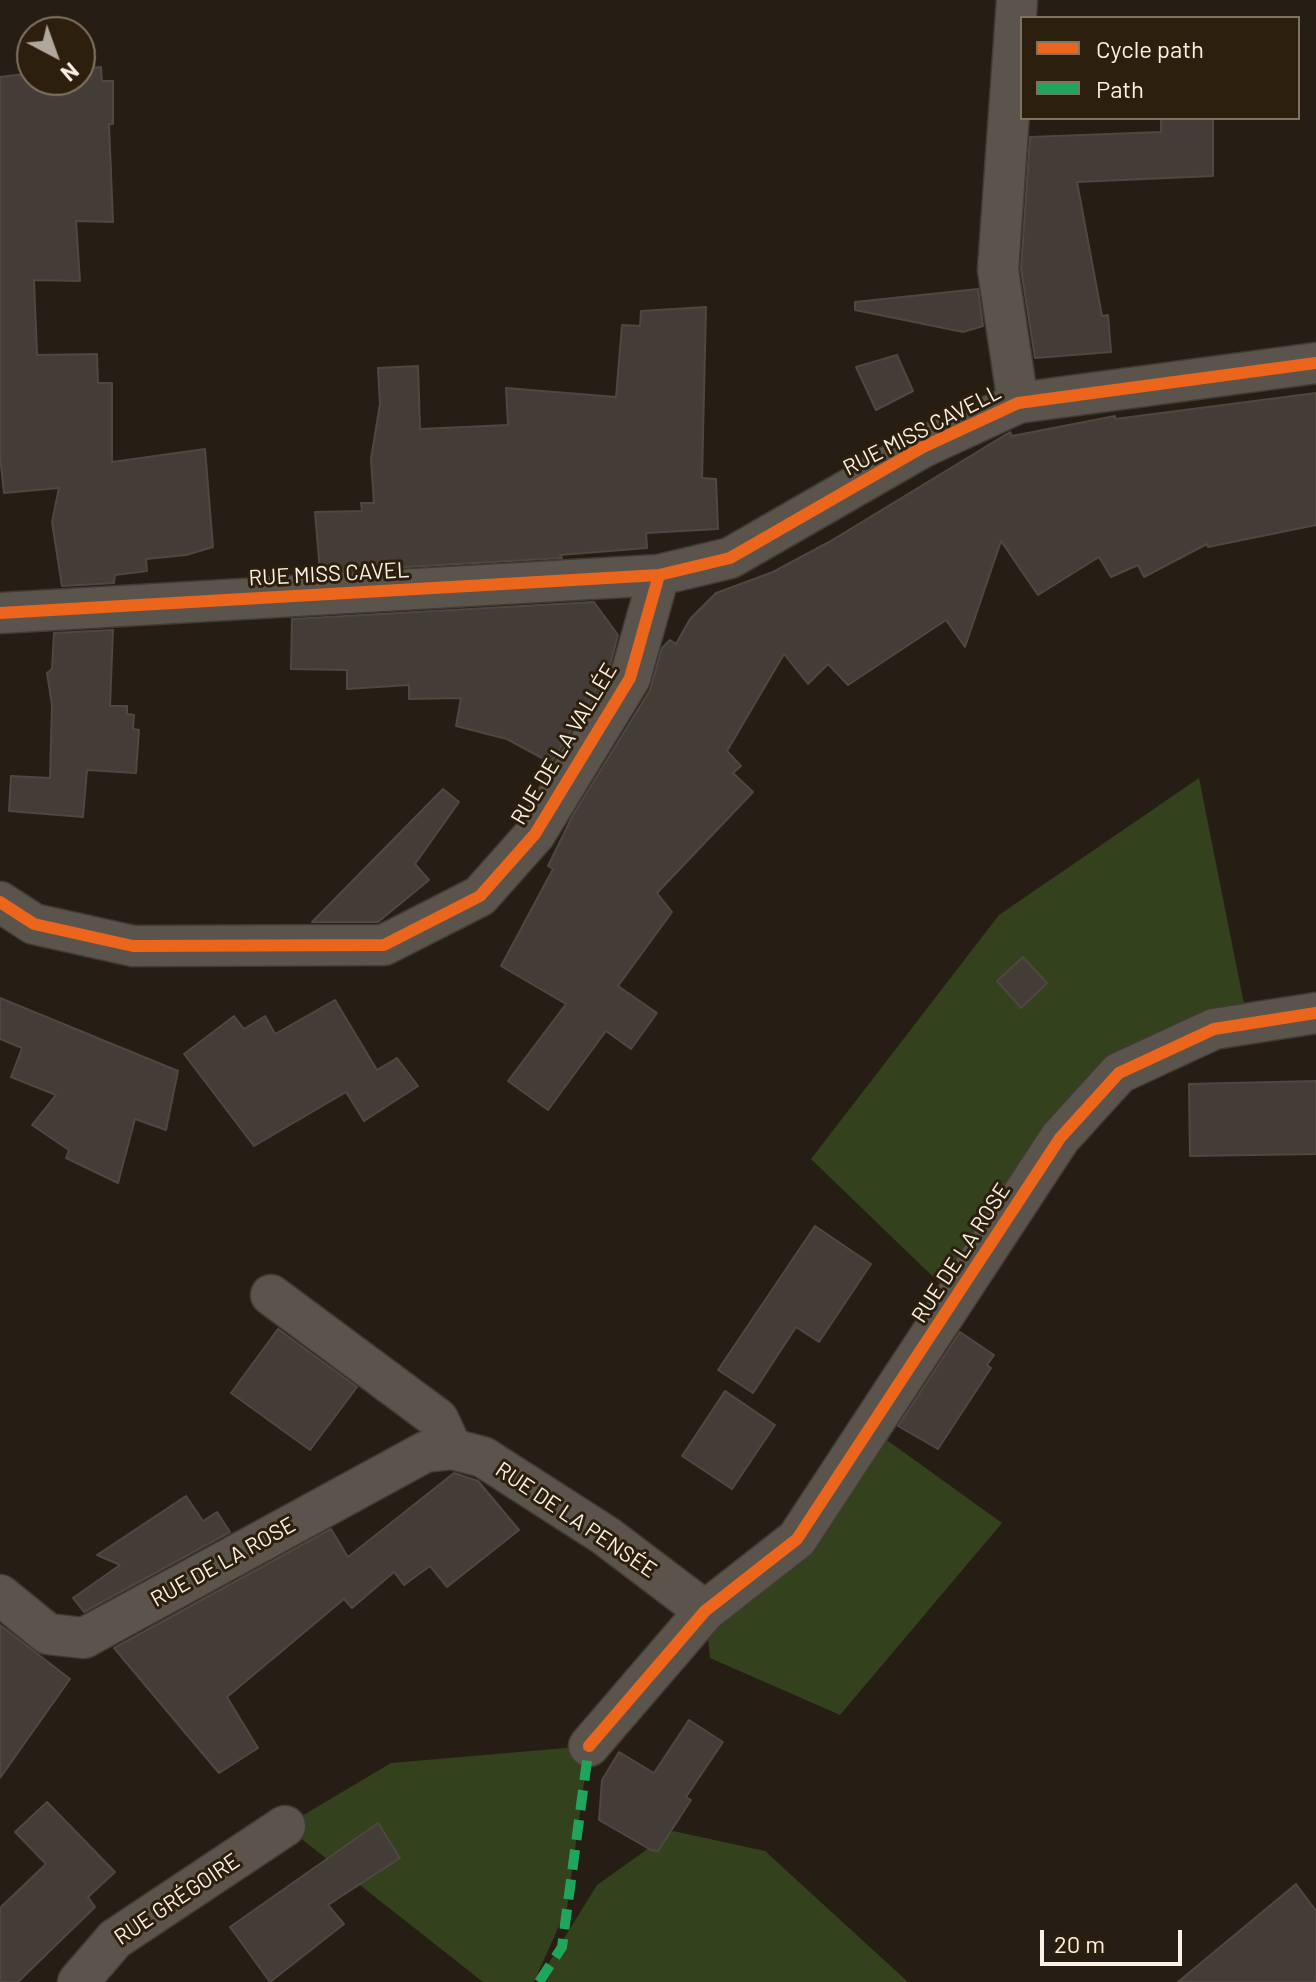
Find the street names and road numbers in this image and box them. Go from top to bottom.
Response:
street label: RUE MISS CAVELL [839,379,1005,481]
street label: RUE MISS CAVEL [248,557,410,591]
street label: RUE DE LA VALLÉE [505,658,623,830]
street label: RUE DE LA ROSE [906,1178,1016,1328]
street label: RUE DE LA PENSÉE [490,1456,662,1584]
street label: RUE DE LA ROSE [146,1511,300,1613]
street label: RUE GRÉGOIRE [109,1847,245,1951]

